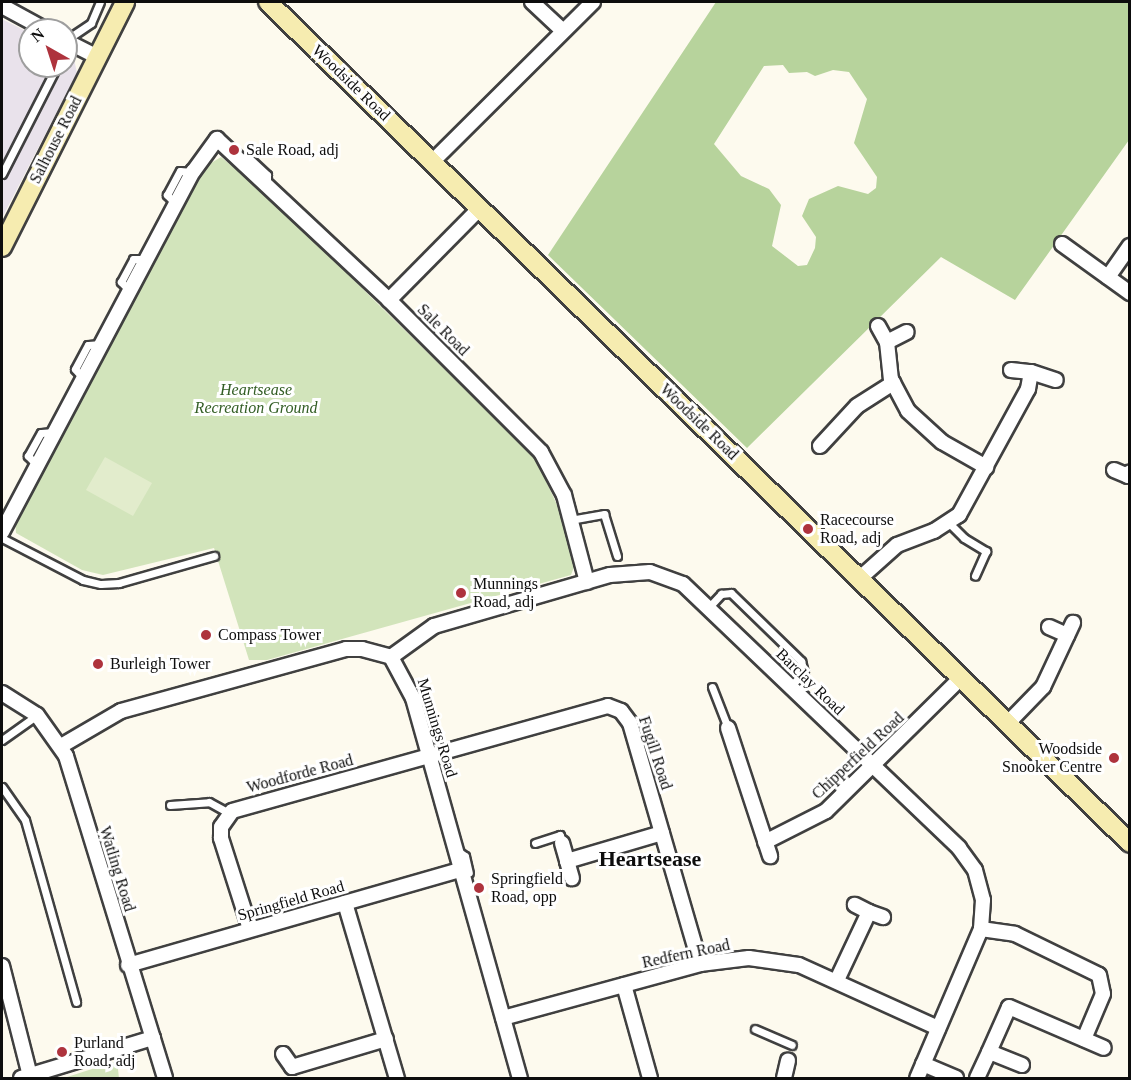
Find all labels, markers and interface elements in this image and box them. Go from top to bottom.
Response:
north arrow [18,18,78,78]
text: N [28,25,47,45]
street label: Woodside Road [308,41,394,125]
street label: Salhouse Road [26,93,86,187]
place label: Sale Road, adj [246,140,339,160]
marker: Sale Road, adj [227,143,241,157]
street label: Sale Road [413,300,473,360]
park label: Heartsease Recreation Ground [195,380,317,418]
street label: Woodside Road [656,380,742,464]
place label: Racecourse Road, adj [820,510,894,548]
marker: Racecourse Road, adj [801,522,815,536]
place label: Munnings Road, adj [473,574,538,612]
marker: Munnings Road, adj [454,586,468,600]
place label: Compass Tower [218,625,321,645]
marker: Compass Tower [199,628,213,642]
street label: Barclay Road [772,645,848,719]
place label: Burleigh Tower [110,654,211,674]
marker: Burleigh Tower [91,657,105,671]
street label: Munnings Road [413,676,461,780]
street label: Chipperfield Road [808,709,908,803]
street label: Fugill Road [634,714,676,792]
place label: Woodside Snooker Centre [1002,739,1102,777]
street label: Woodforde Road [245,751,355,797]
marker: Woodside Snooker Centre [1107,751,1121,765]
street label: Watling Road [95,824,139,914]
district label: Heartsease [599,846,701,872]
place label: Springfield Road, opp [491,869,563,907]
street label: Springfield Road [236,877,346,925]
marker: Springfield Road, opp [472,881,486,895]
street label: Redfern Road [640,935,732,973]
place label: Purland Road, adj [74,1033,135,1071]
marker: Purland Road, adj [55,1045,69,1059]

